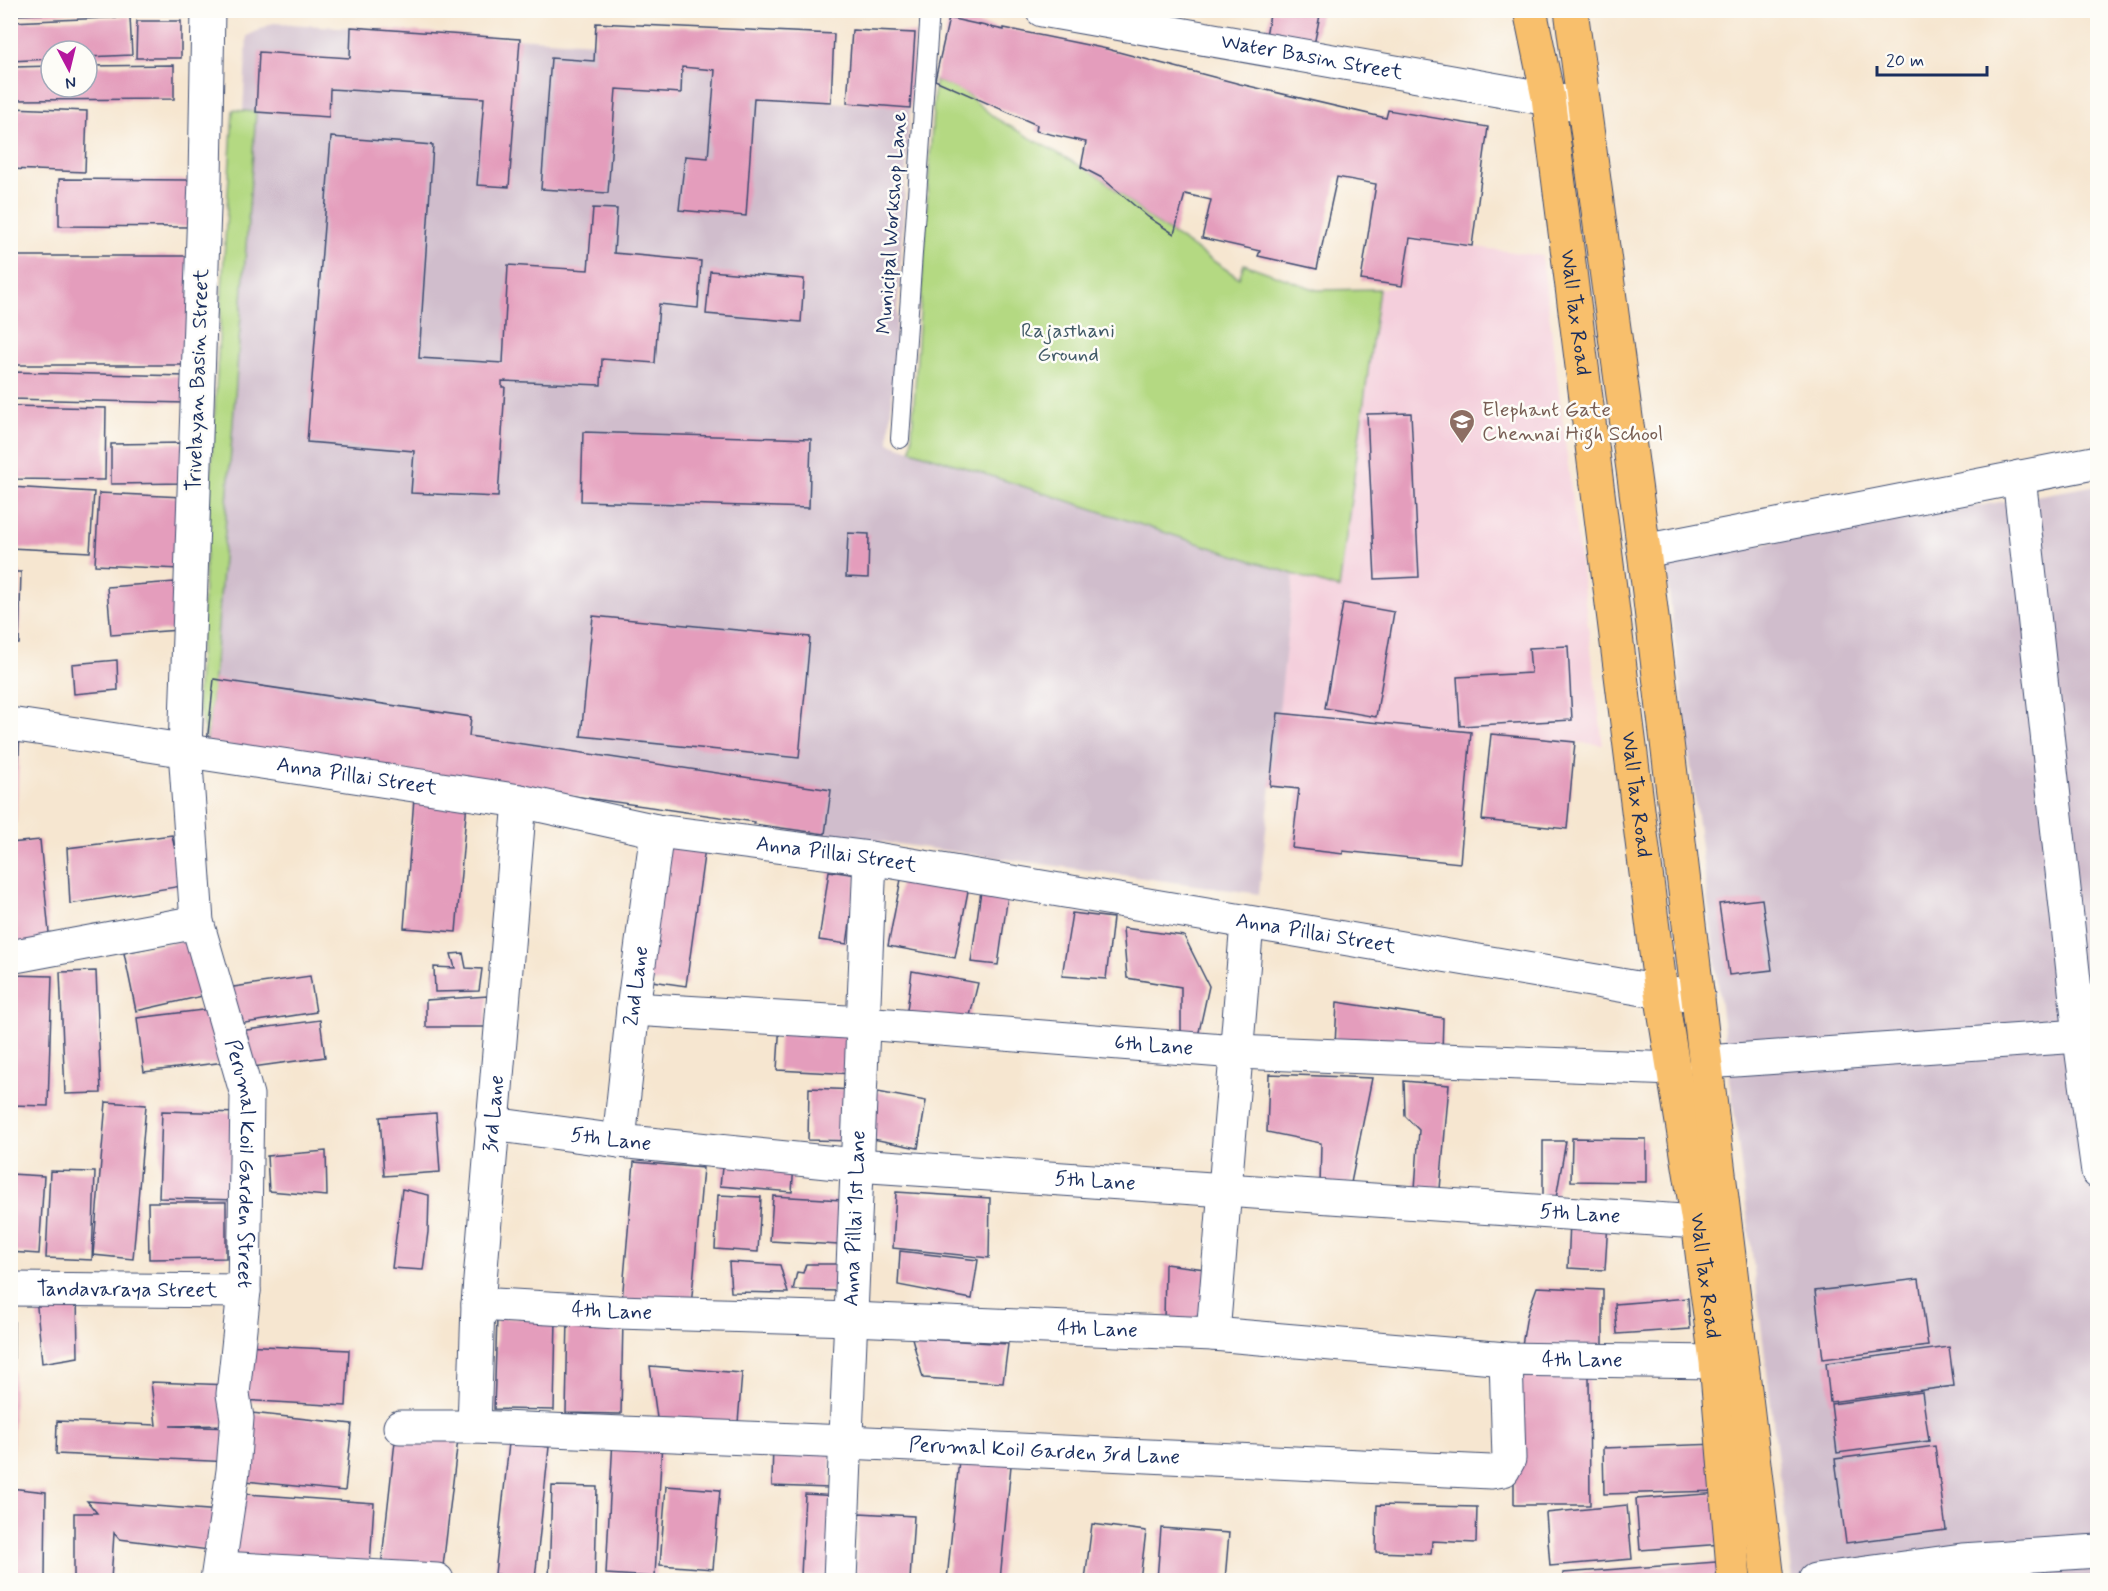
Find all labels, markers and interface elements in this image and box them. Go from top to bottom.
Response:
street label: Water Basin Street [1219,28,1406,87]
north arrow [39,39,99,99]
scale bar [1877,39,1986,77]
text: 20 m [1886,49,1924,73]
text: N [64,71,77,93]
street label: Municipal Workshop Lane [870,111,914,335]
street label: Wall Tax Road [1553,248,1597,377]
street label: Trivelayan Basin Street [180,268,216,492]
park label: Rajasthani Ground [1021,317,1115,369]
place label: Elephant Gate Chennai High School [1482,396,1663,450]
school or university icon: Elephant Gate Chennai High School [1447,407,1477,445]
street label: Wall Tax Road [1614,730,1658,859]
street label: Anna Pillai Street [275,750,440,802]
street label: Anna Pillai Street [754,830,920,880]
street label: Anna Pillai Street [1234,906,1399,961]
street label: 2nd Lane [617,944,655,1027]
street label: 6th Lane [1113,1029,1194,1063]
street label: Perumal Koil Garden Street [218,1036,261,1289]
street label: 3rd Lane [477,1074,511,1154]
street label: 5th Lane [569,1121,653,1158]
street label: Anna Pillai 1st Lane [837,1130,873,1307]
street label: 5th Lane [1054,1164,1136,1198]
street label: 5th Lane [1539,1197,1621,1231]
street label: Wall Tax Road [1683,1211,1727,1340]
street label: Tandavaraya Street [37,1275,218,1305]
street label: 4th Lane [571,1295,653,1327]
street label: 4th Lane [1057,1314,1138,1345]
street label: 4th Lane [1542,1346,1623,1375]
street label: Perumal Koil Garden 3rd Lane [908,1431,1181,1472]

